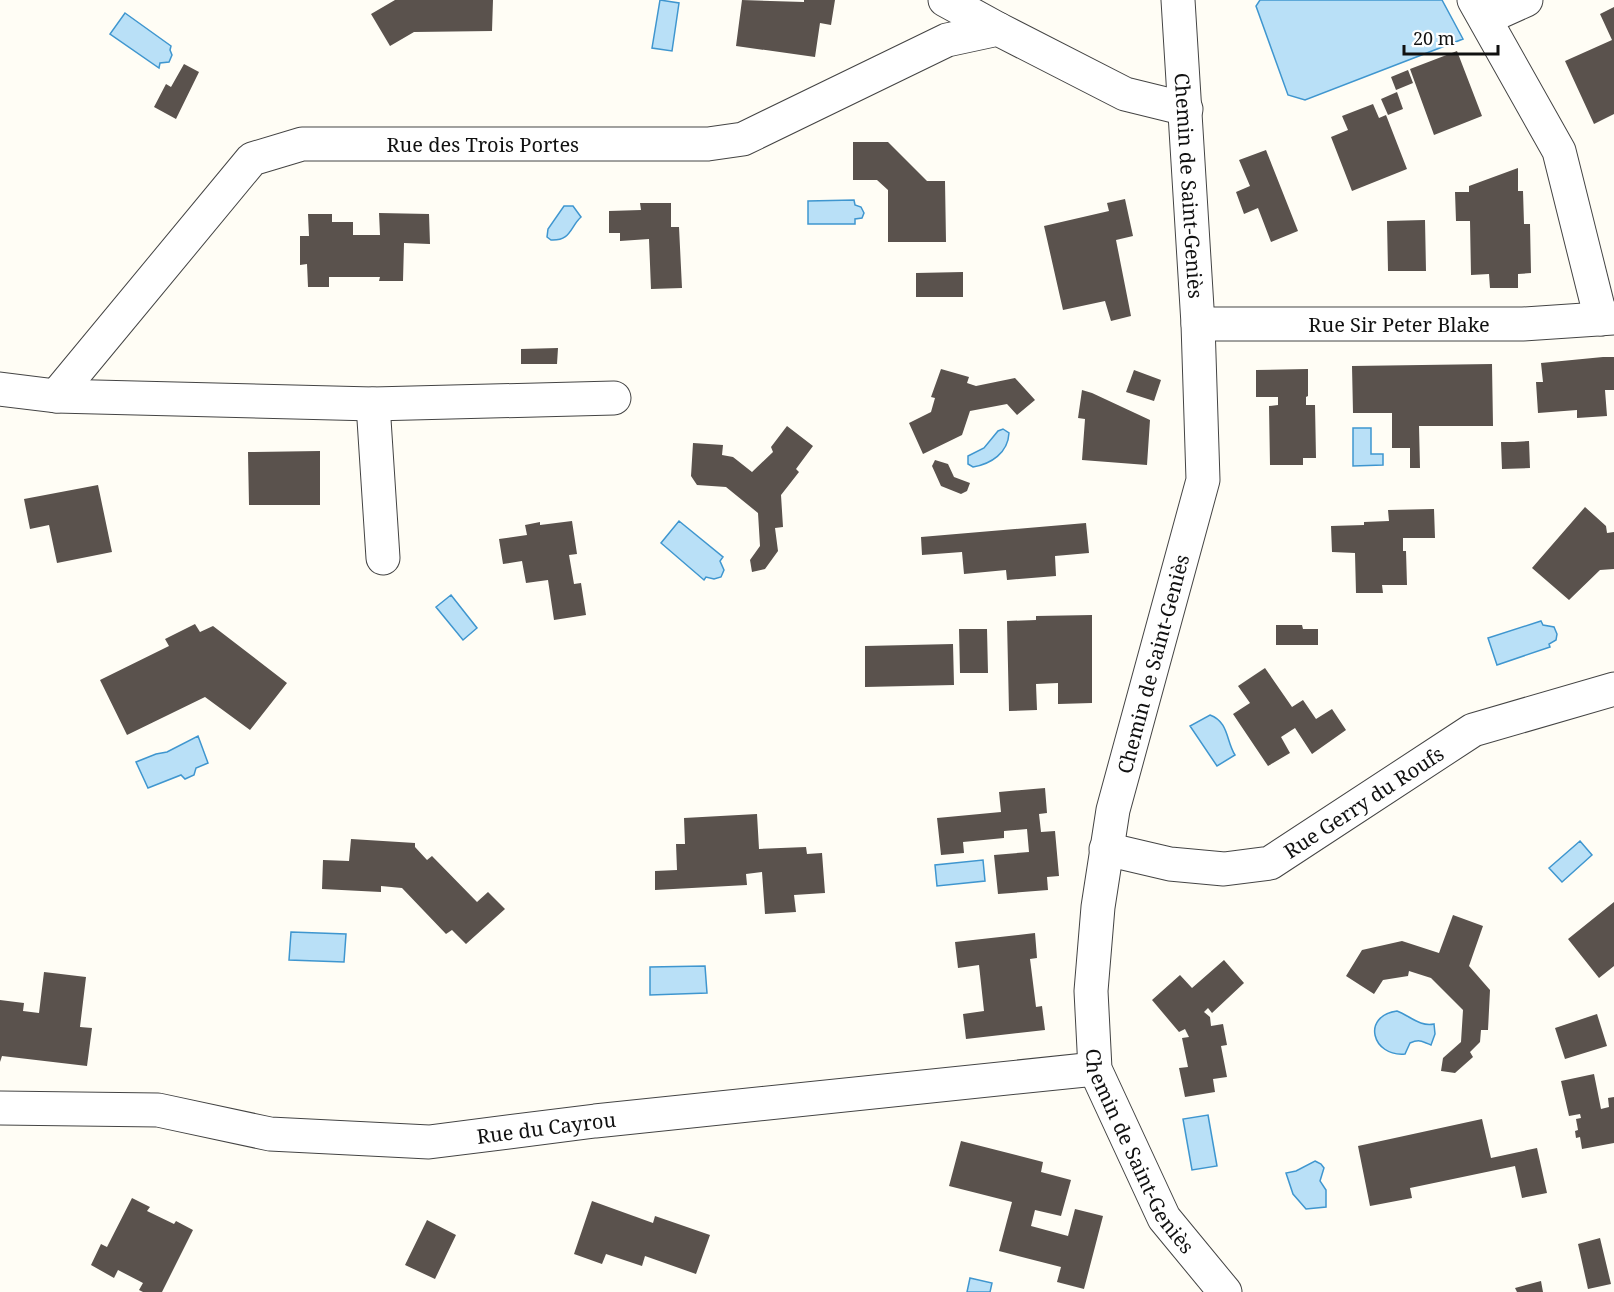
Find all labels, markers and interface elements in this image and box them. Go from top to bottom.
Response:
scale bar [1404,18,1498,56]
text: 20 m [1413,26,1455,50]
street label: Chemin de Saint-Geniès [1169,72,1210,299]
street label: Rue des Trois Portes [386,131,579,158]
street label: Rue Sir Peter Blake [1308,311,1490,338]
street label: Chemin de Saint-Geniès [1111,551,1195,777]
street label: Rue Gerry du Roufs [1278,740,1449,864]
street label: Chemin de Saint-Geniès [1080,1048,1201,1259]
street label: Rue du Cayrou [475,1105,618,1149]

